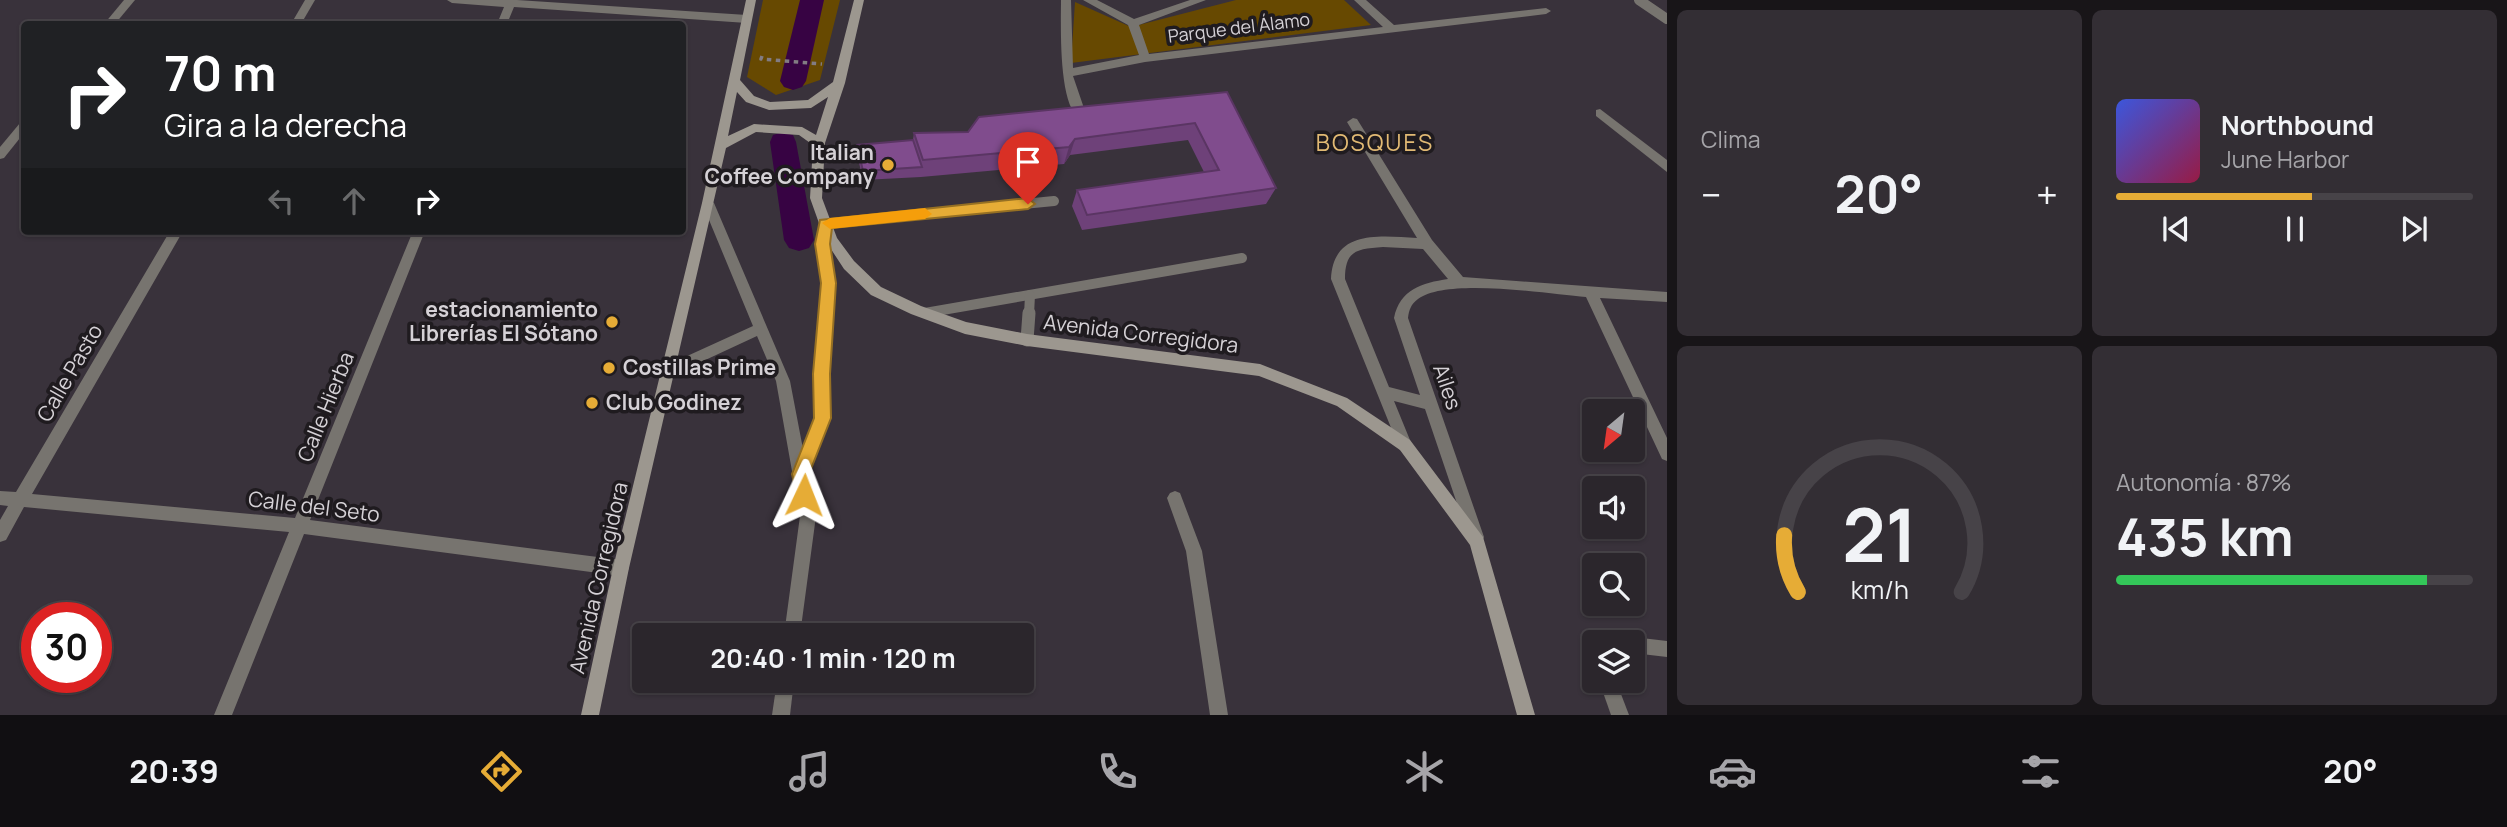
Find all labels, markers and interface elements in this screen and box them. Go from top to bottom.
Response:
street label: Parque del Álamo [1167,6,1311,48]
text: 70 m [164,39,276,106]
icon: right [49,49,140,140]
text: Gira a la derecha [164,103,407,147]
text: Northbound [2221,107,2374,143]
text: Clima [1701,123,1760,155]
district label: BOSQUES [1316,126,1434,158]
pin [998,132,1058,204]
place label: Italian Coffee Company [705,138,874,190]
icon: arrive [1009,143,1047,181]
text: June Harbor [2221,143,2349,175]
marker: Italian Coffee Company [880,157,896,173]
text: 20° [1835,158,1923,229]
text: − [1701,168,1722,220]
text: + [2036,168,2058,220]
icon: left [262,182,300,220]
icon: ahead [335,182,373,220]
icon: right [408,182,446,220]
icon: previous [2157,210,2195,248]
icon: pause [2276,210,2314,248]
icon: next [2395,210,2433,248]
place label: estacionamiento Librerías El Sótano [409,295,598,347]
street label: Avenida Corregidora [1042,307,1240,359]
marker: estacionamiento Librerías El Sótano [604,314,620,330]
street label: Calle Pasto [30,319,108,426]
street label: Calle Hierba [290,348,360,466]
place label: Costillas Prime [623,353,776,381]
marker: Costillas Prime [601,360,617,376]
street label: Ailes [1427,360,1469,413]
place label: Club Godinez [606,388,742,416]
marker: Club Godinez [584,395,600,411]
north arrow [1582,399,1645,462]
map controls [1582,399,1645,693]
position arrow [767,458,841,532]
text: Autonomía · 87% [2116,466,2291,498]
button: sound [1582,476,1645,539]
street label: Avenida Corregidora [562,479,634,676]
street label: Calle del Seto [247,484,382,528]
text: 21 [1842,484,1917,584]
text: 435 km [2116,501,2293,572]
button: search [1582,553,1645,616]
text: km/h [1850,571,1909,606]
speed limit sign: 30 [21,602,112,693]
button: layers [1582,630,1645,693]
text: 20:40 · 1 min · 120 m [710,640,956,676]
icon: directions [477,747,526,796]
icon: music [785,747,834,796]
icon: phone [1093,747,1142,796]
icon: climate [1400,747,1449,796]
icon: car [1708,747,1757,796]
icon: filters [2016,747,2065,796]
text: 20:39 [129,749,219,793]
text: 20° [2323,749,2378,793]

